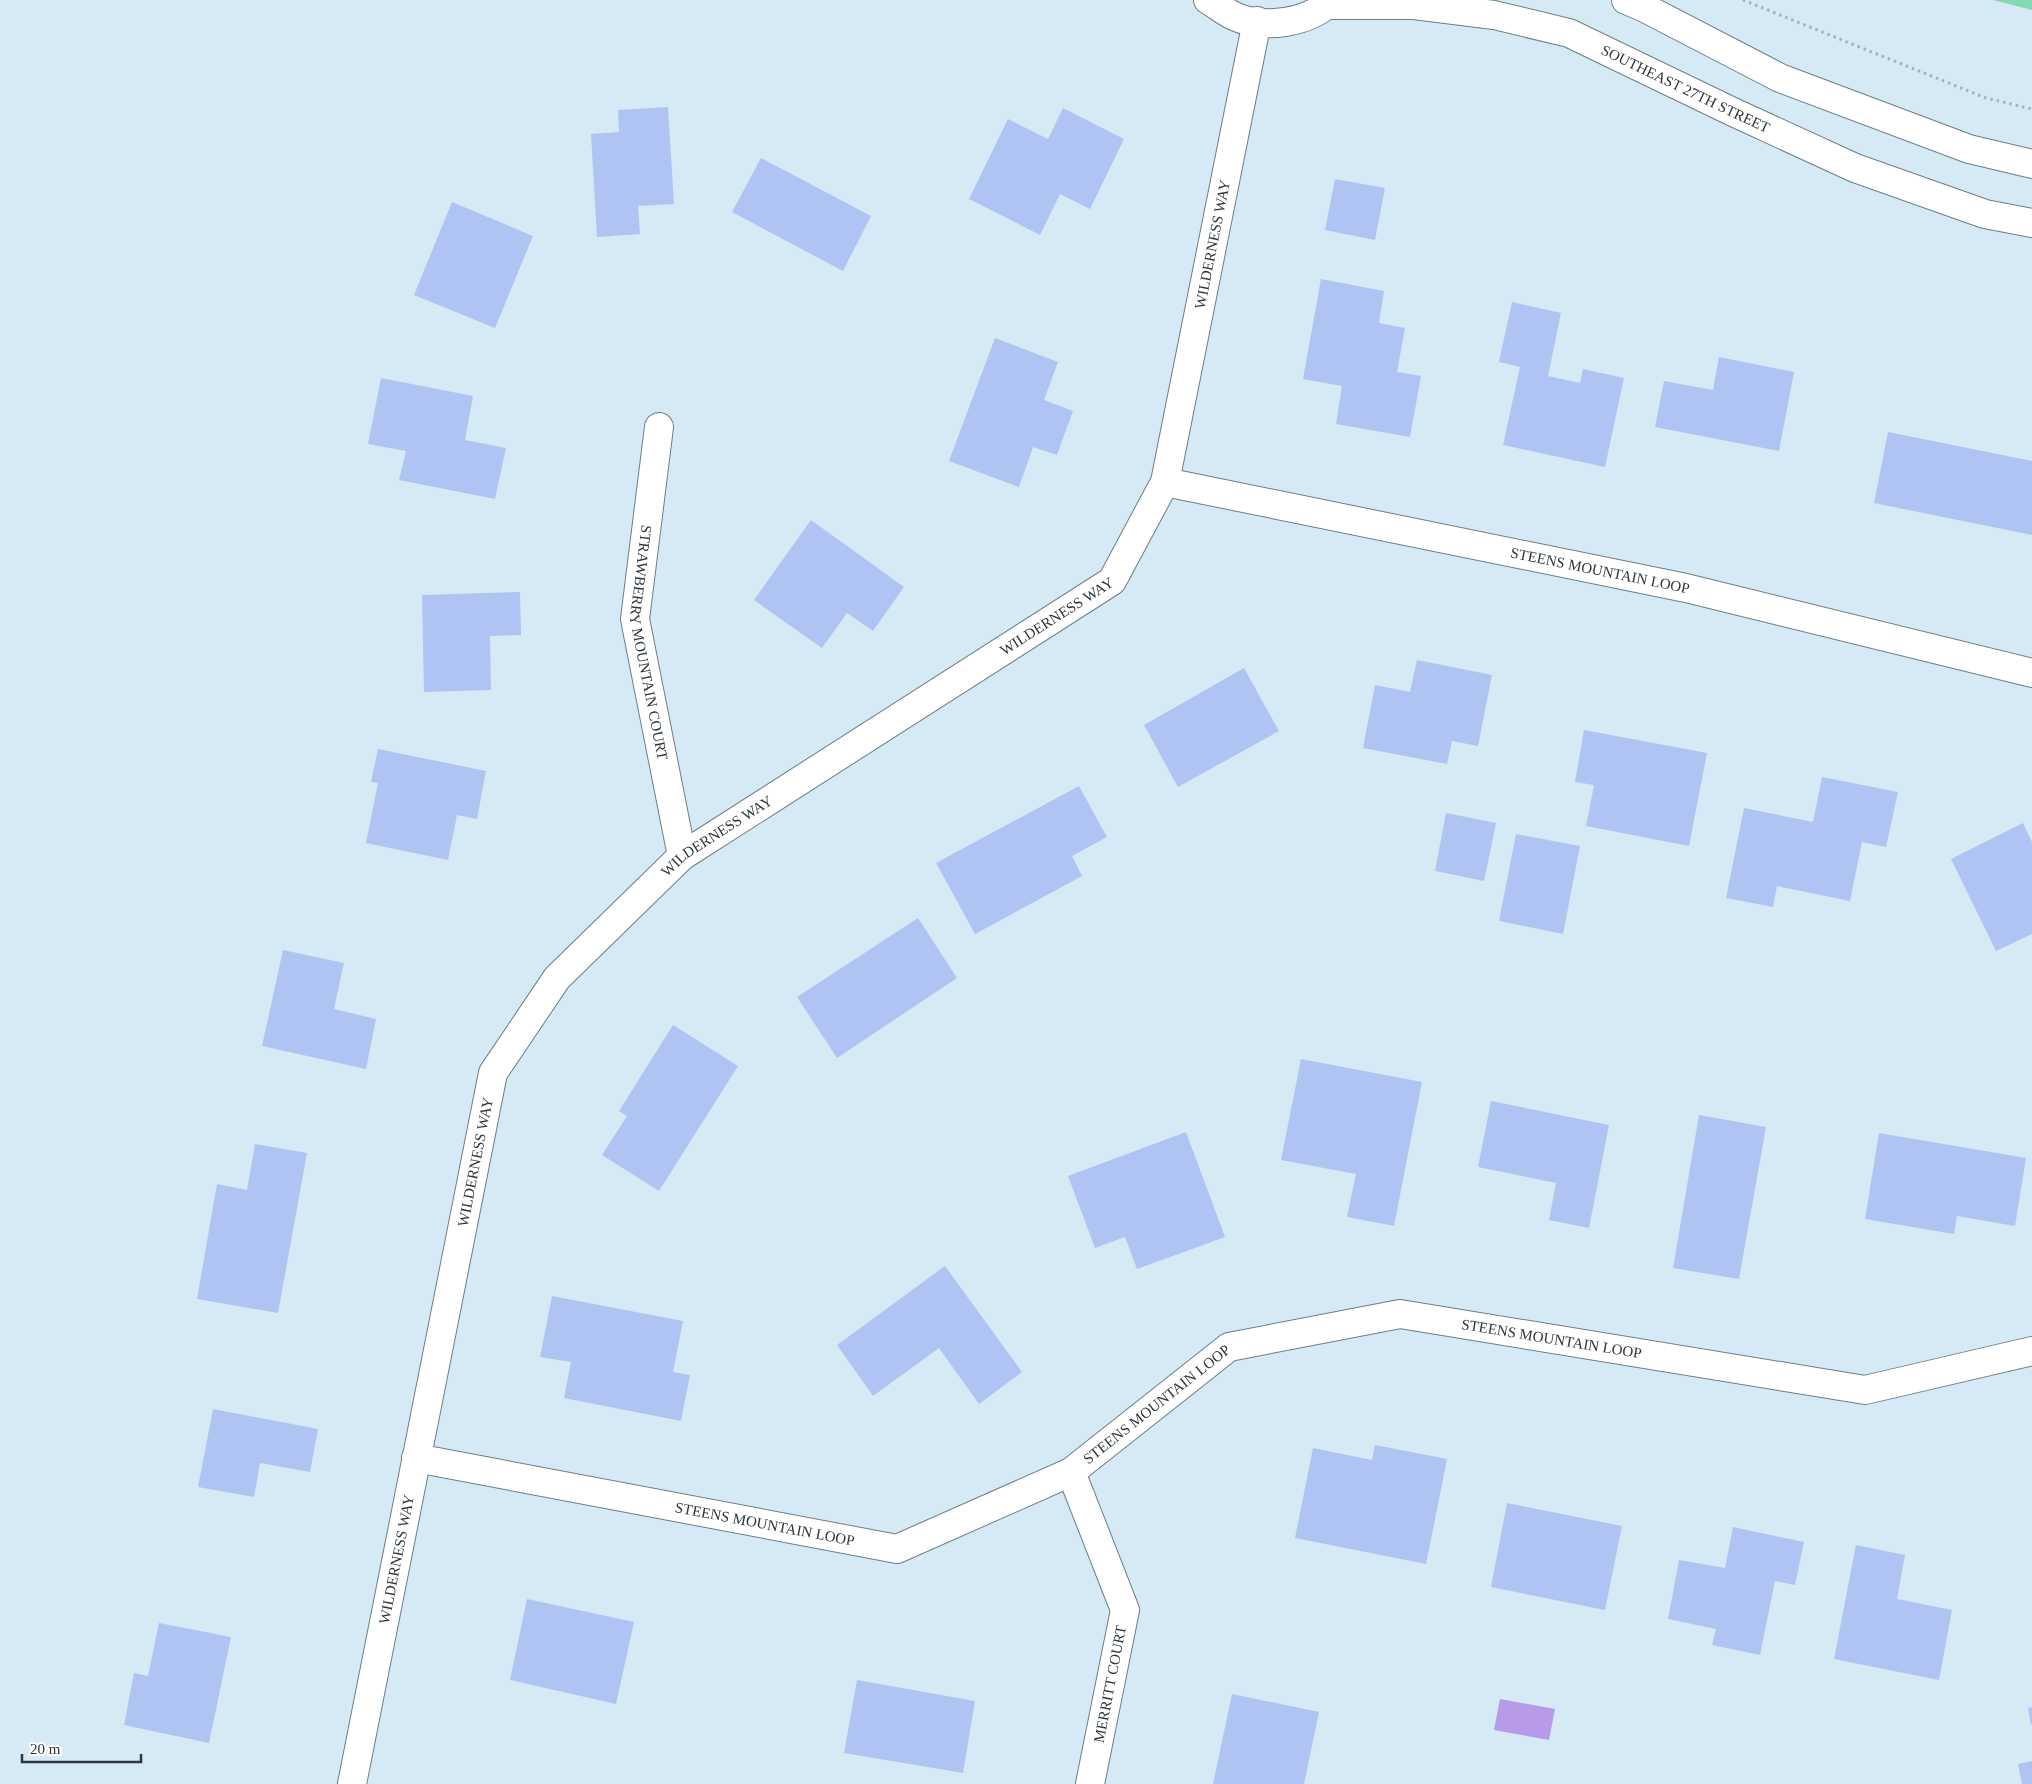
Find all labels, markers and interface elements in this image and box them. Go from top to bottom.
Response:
street label: SOUTHEAST 27TH STREET [1599,42,1772,136]
street label: WILDERNESS WAY [1192,178,1233,310]
street label: STRAWBERRY MOUNTAIN COURT [626,524,671,761]
street label: STEENS MOUNTAIN LOOP [1509,545,1691,597]
street label: WILDERNESS WAY [997,574,1117,658]
street label: WILDERNESS WAY [658,792,775,880]
street label: WILDERNESS WAY [455,1096,496,1228]
street label: STEENS MOUNTAIN LOOP [1460,1316,1643,1361]
street label: STEENS MOUNTAIN LOOP [1080,1341,1233,1467]
street label: WILDERNESS WAY [376,1493,417,1625]
street label: STEENS MOUNTAIN LOOP [674,1499,856,1549]
street label: MERRITT COURT [1091,1624,1129,1744]
scale bar [22,1732,141,1764]
text: 20 m [30,1741,61,1757]

